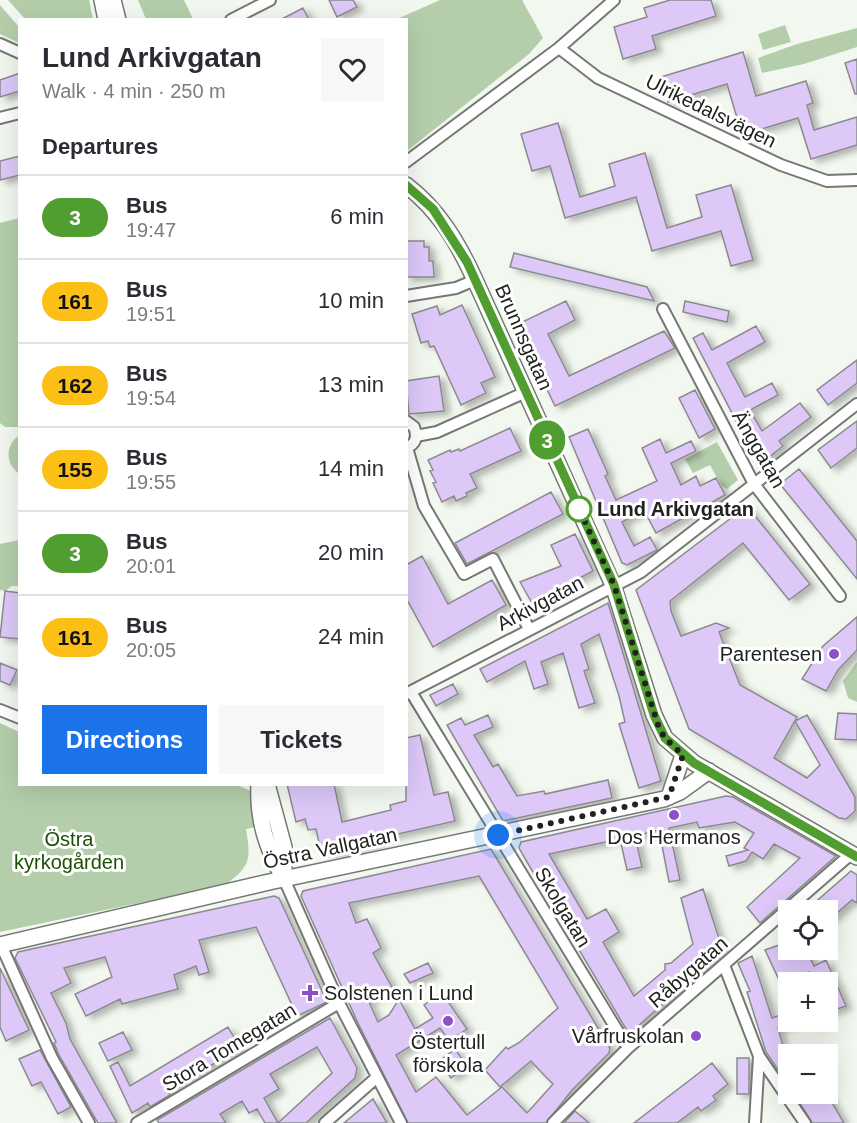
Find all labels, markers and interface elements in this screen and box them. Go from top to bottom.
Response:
button: heart [321,38,384,101]
text: Lund Arkivgatan [42,42,262,73]
street label: Ulrikedalsvägen [642,70,780,152]
text: Walk · 4 min · 250 m [42,80,226,102]
text: Departures [42,134,158,159]
text: Bus [126,193,168,218]
text: 6 min [330,204,384,229]
text: 3 [69,206,81,229]
text: 19:47 [126,219,176,241]
text: Bus [126,277,168,302]
street label: Brunnsgatan [491,281,557,393]
text: 10 min [318,288,384,313]
text: 161 [57,290,93,313]
text: 19:51 [126,303,176,325]
text: Bus [126,361,168,386]
text: 13 min [318,372,384,397]
text: 162 [57,374,93,397]
text: 19:54 [126,387,176,409]
street label: Änggatan [728,406,790,492]
line badge: 3 [528,420,566,460]
text: 3 [541,429,553,452]
text: Bus [126,445,168,470]
text: 14 min [318,456,384,481]
text: 155 [57,458,93,481]
text: 19:55 [126,471,176,493]
marker: Lund Arkivgatan [566,496,592,522]
place label: Lund Arkivgatan [597,498,754,520]
text: Bus [126,529,168,554]
text: 20 min [318,540,384,565]
text: 3 [69,542,81,565]
text: 20:01 [126,555,176,577]
street label: Arkivgatan [493,571,587,635]
text: Bus [126,613,168,638]
text: 24 min [318,624,384,649]
text: 161 [57,626,93,649]
text: 20:05 [126,639,176,661]
place label: Parentesen [720,643,822,665]
marker: Parentesen [827,647,841,661]
button: Directions [42,705,207,774]
button: Tickets [219,705,384,774]
marker: Dos Hermanos [667,808,681,822]
your location [483,820,513,850]
street label: Östra Vallgatan [261,823,399,873]
place label: Dos Hermanos [607,826,741,848]
park label: Östra kyrkogården [14,828,124,873]
street label: Skolgatan [531,863,595,951]
map controls [778,900,838,1104]
button: locate [778,900,838,960]
street label: Råbygatan [644,932,732,1012]
button: + [778,972,838,1032]
place label: Solstenen i Lund [324,982,473,1004]
marker: Solstenen i Lund [301,984,319,1002]
street label: Stora Tomegatan [158,998,300,1096]
marker: Östertull förskola [441,1014,455,1028]
place label: Vårfruskolan [572,1025,684,1047]
marker: Vårfruskolan [689,1029,703,1043]
place label: Östertull förskola [411,1031,485,1076]
button: − [778,1044,838,1104]

